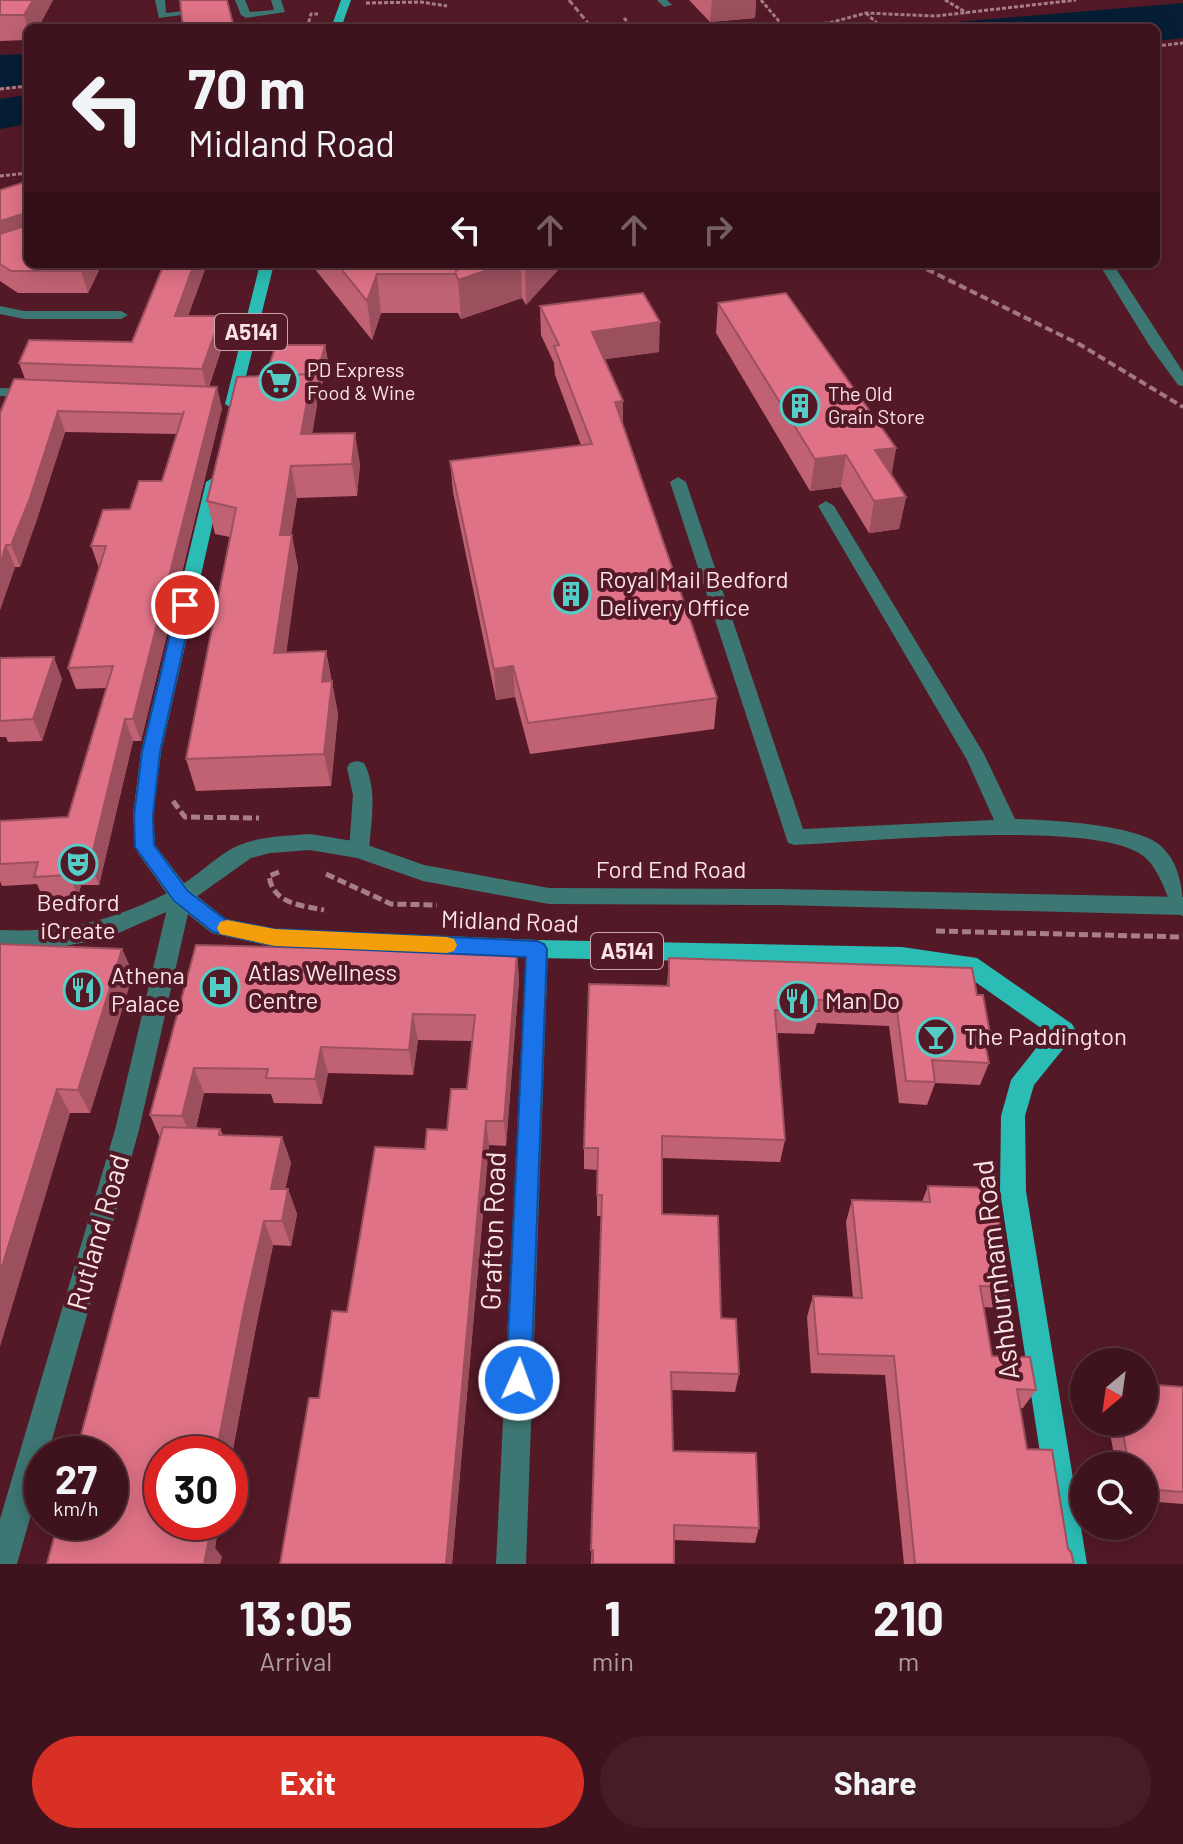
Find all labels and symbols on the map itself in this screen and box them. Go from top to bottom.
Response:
road number: A5141 [215,314,287,350]
place label: PD Express Food & Wine [307,357,415,404]
supermarket icon: PD Express Food & Wine [258,360,300,402]
place label: The Old Grain Store [828,381,925,428]
building icon: The Old Grain Store [779,385,821,427]
place label: Royal Mail Bedford Delivery Office [599,564,789,621]
pin [151,571,219,639]
building icon: Royal Mail Bedford Delivery Office [550,573,592,615]
theatre icon: Bedford iCreate [57,843,99,885]
street label: Ford End Road [596,854,746,883]
place label: Bedford iCreate [36,887,120,944]
street label: Midland Road [441,904,579,937]
road number: A5141 [591,933,663,969]
place label: Atlas Wellness Centre [248,957,397,1014]
place label: Athena Palace [111,960,185,1017]
hospital icon: Atlas Wellness Centre [199,966,241,1008]
restaurant icon: Athena Palace [62,969,104,1011]
restaurant icon: Man Do [776,980,818,1022]
place label: Man Do [825,985,900,1014]
bar icon: The Paddington [915,1016,957,1058]
place label: The Paddington [964,1021,1127,1050]
street label: Rutland Road [59,1150,136,1314]
street label: Grafton Road [472,1151,512,1311]
street label: Ashburnham Road [965,1158,1025,1382]
position arrow [477,1338,561,1422]
north arrow [1070,1348,1158,1436]
speed limit sign: 30 [144,1436,248,1540]

